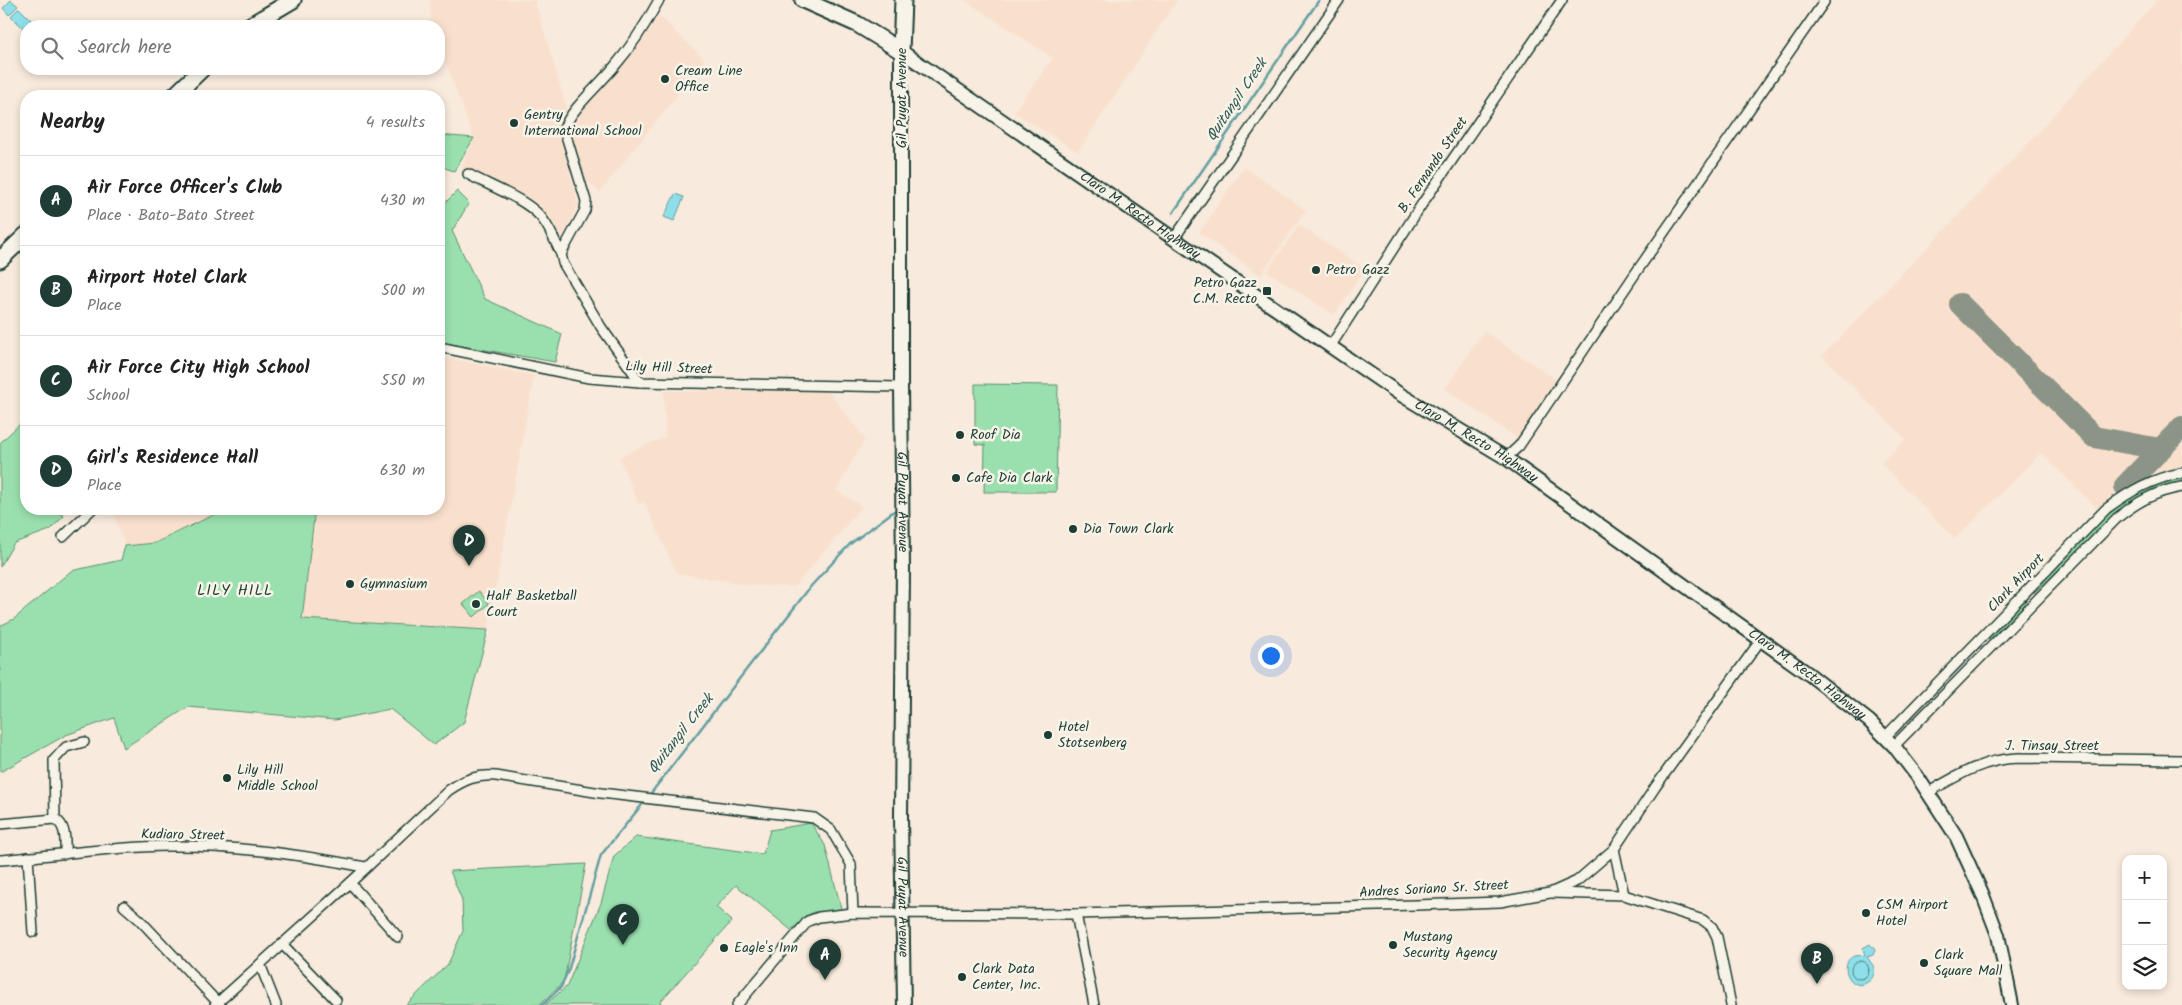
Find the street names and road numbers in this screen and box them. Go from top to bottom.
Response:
street label: Gil Puyat Avenue [891,47,913,148]
street label: B. Fernando Street [1393,112,1474,218]
street label: Claro M. Recto Highway [1075,166,1205,265]
street label: Lily Hill Street [625,355,714,381]
street label: Claro M. Recto Highway [1410,394,1543,489]
street label: Gil Puyat Avenue [891,451,914,553]
street label: Clark Airport [1982,548,2050,618]
street label: Claro M. Recto Highway [1743,623,1871,726]
street label: J. Tinsay Street [2005,735,2100,757]
street label: Kudiaro Street [141,823,226,847]
street label: Gil Puyat Avenue [891,856,914,958]
street label: Andres Soriano Sr. Street [1359,874,1510,904]

